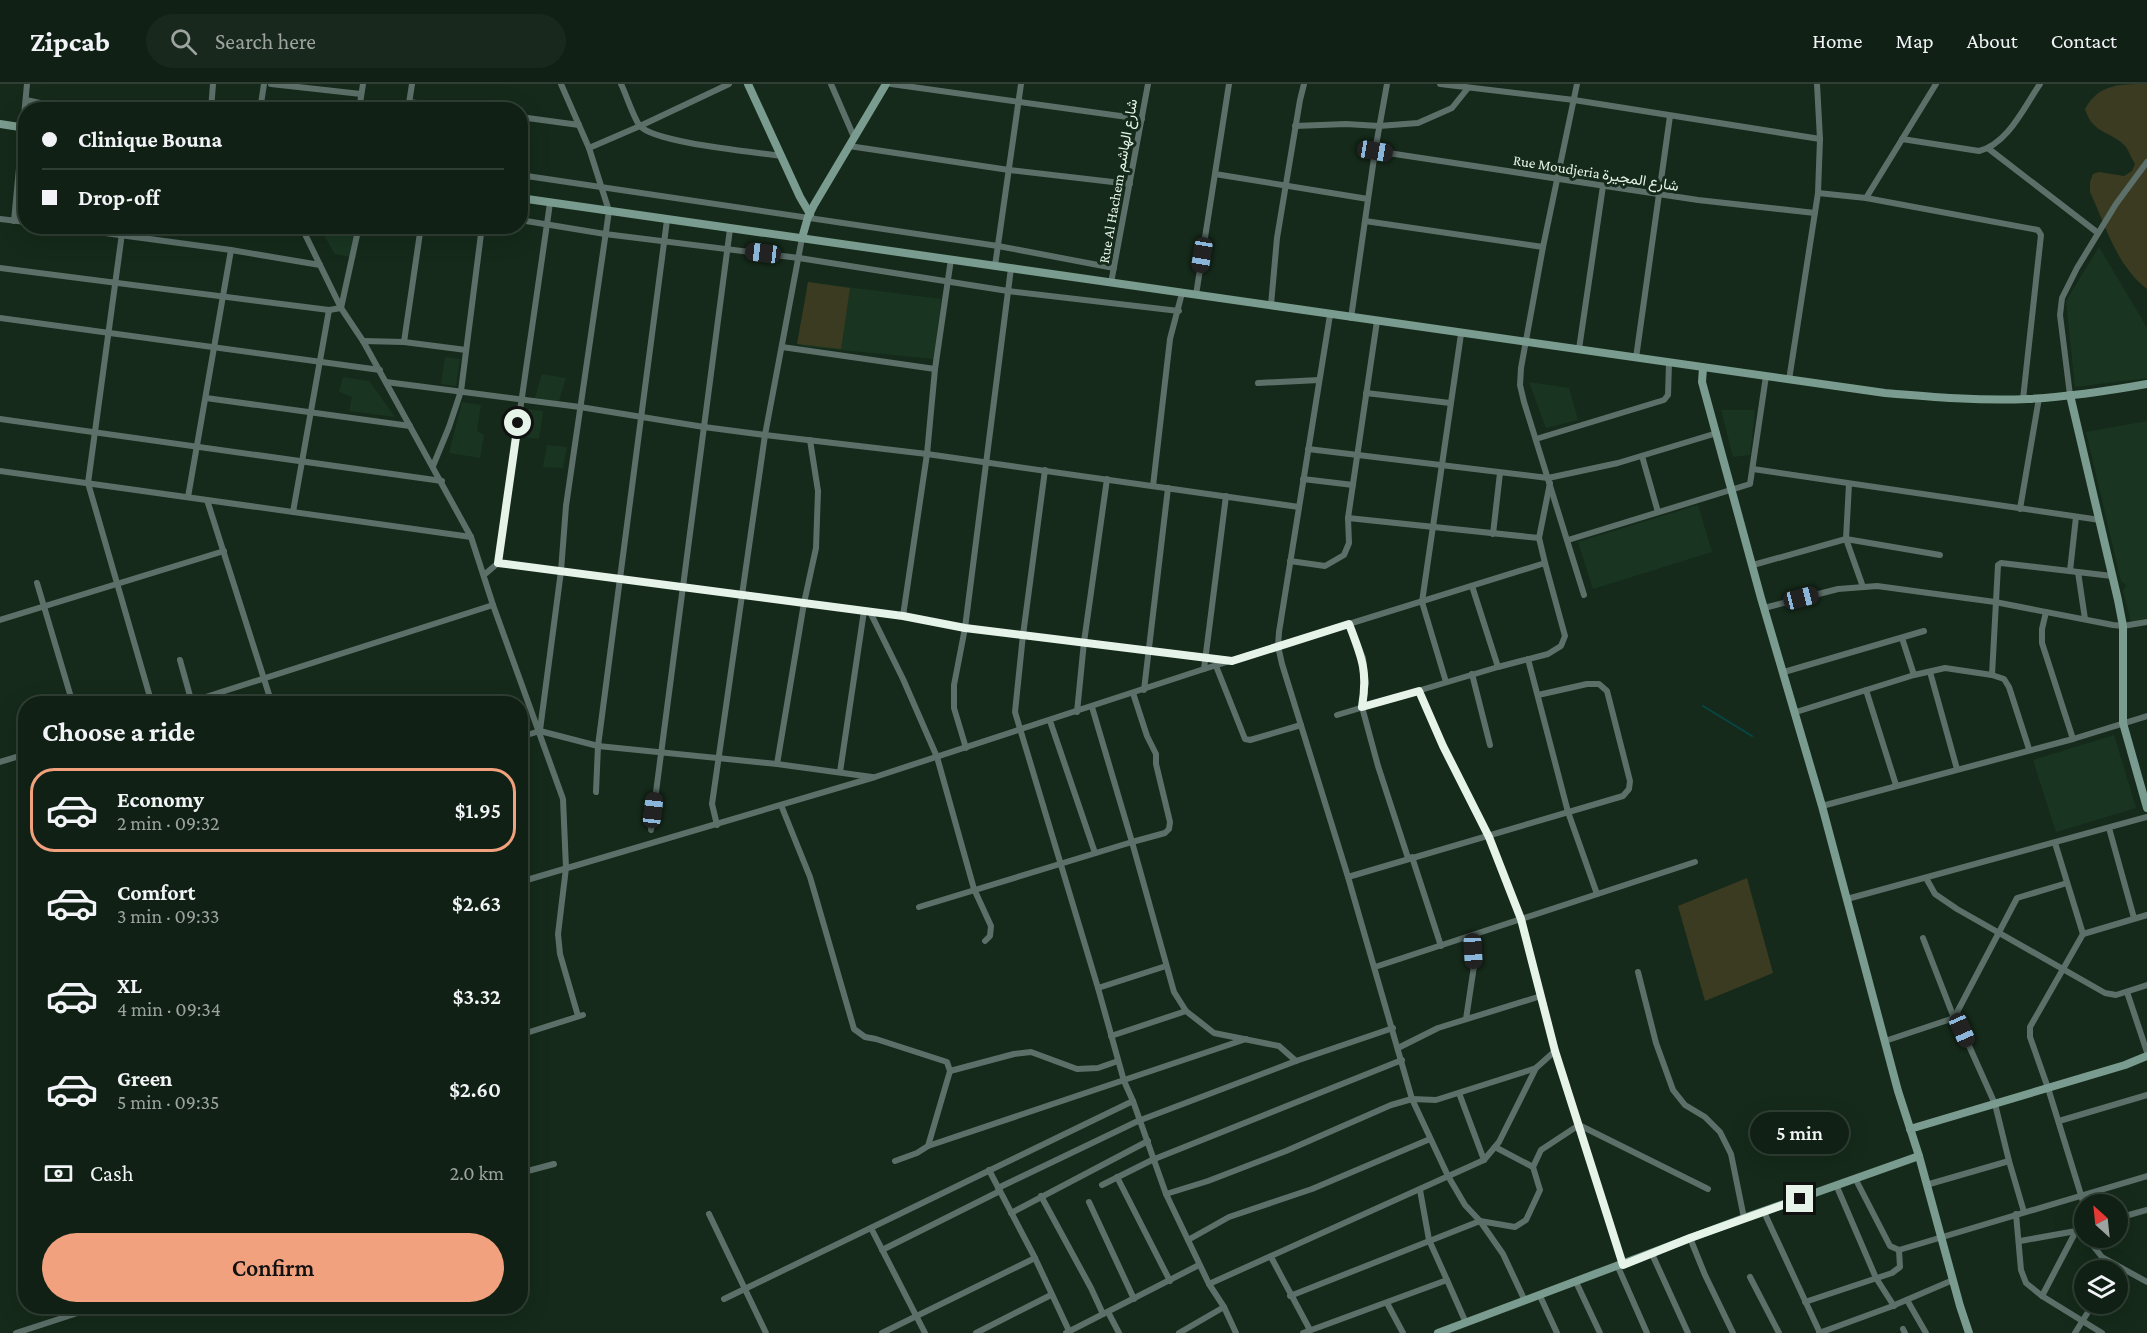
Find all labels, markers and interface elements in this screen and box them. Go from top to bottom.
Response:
search box [146,14,566,68]
icon: search [167,25,200,58]
text: Zipcab [30,26,110,57]
text: Search here [215,29,316,54]
text: Home [1812,29,1862,53]
text: Map [1895,29,1934,53]
text: About [1967,29,2018,53]
text: Contact [2051,29,2117,53]
street label: Rue Al Hachem شارع الهاشم [1096,97,1143,265]
text: Clinique Bouna [78,127,222,152]
car [1356,139,1394,163]
street label: Rue Moudjeria شارع المجيرة [1511,152,1680,197]
text: Drop-off [78,185,160,210]
car [1190,236,1214,274]
car [744,242,782,264]
route start [504,409,531,436]
car [1781,585,1821,611]
text: Choose a ride [42,717,195,747]
icon: car [45,783,99,837]
text: Economy [117,787,204,812]
car [642,791,664,829]
text: $1.95 [455,798,501,823]
text: 2 min · 09:32 [117,812,220,834]
icon: car [45,876,99,930]
text: Comfort [117,880,195,905]
text: $2.63 [452,891,501,916]
text: 3 min · 09:33 [117,905,220,927]
car [1463,933,1483,969]
icon: car [45,969,99,1023]
text: XL [117,973,142,998]
text: $3.32 [453,984,501,1009]
text: 4 min · 09:34 [117,998,221,1020]
car [1946,1010,1978,1050]
icon: car [45,1062,99,1116]
text: Green [117,1066,173,1091]
text: $2.60 [449,1077,501,1102]
text: 5 min · 09:35 [117,1091,220,1113]
callout: 5 min [1750,1112,1850,1154]
text: 5 min [1776,1122,1823,1144]
icon: cash [42,1157,75,1190]
text: Cash [90,1161,134,1186]
text: 2.0 km [450,1162,504,1184]
route end [1786,1185,1813,1212]
north arrow [2074,1194,2128,1248]
map controls [2074,1194,2128,1314]
button: Confirm [42,1233,504,1302]
button: layers [2074,1260,2128,1314]

